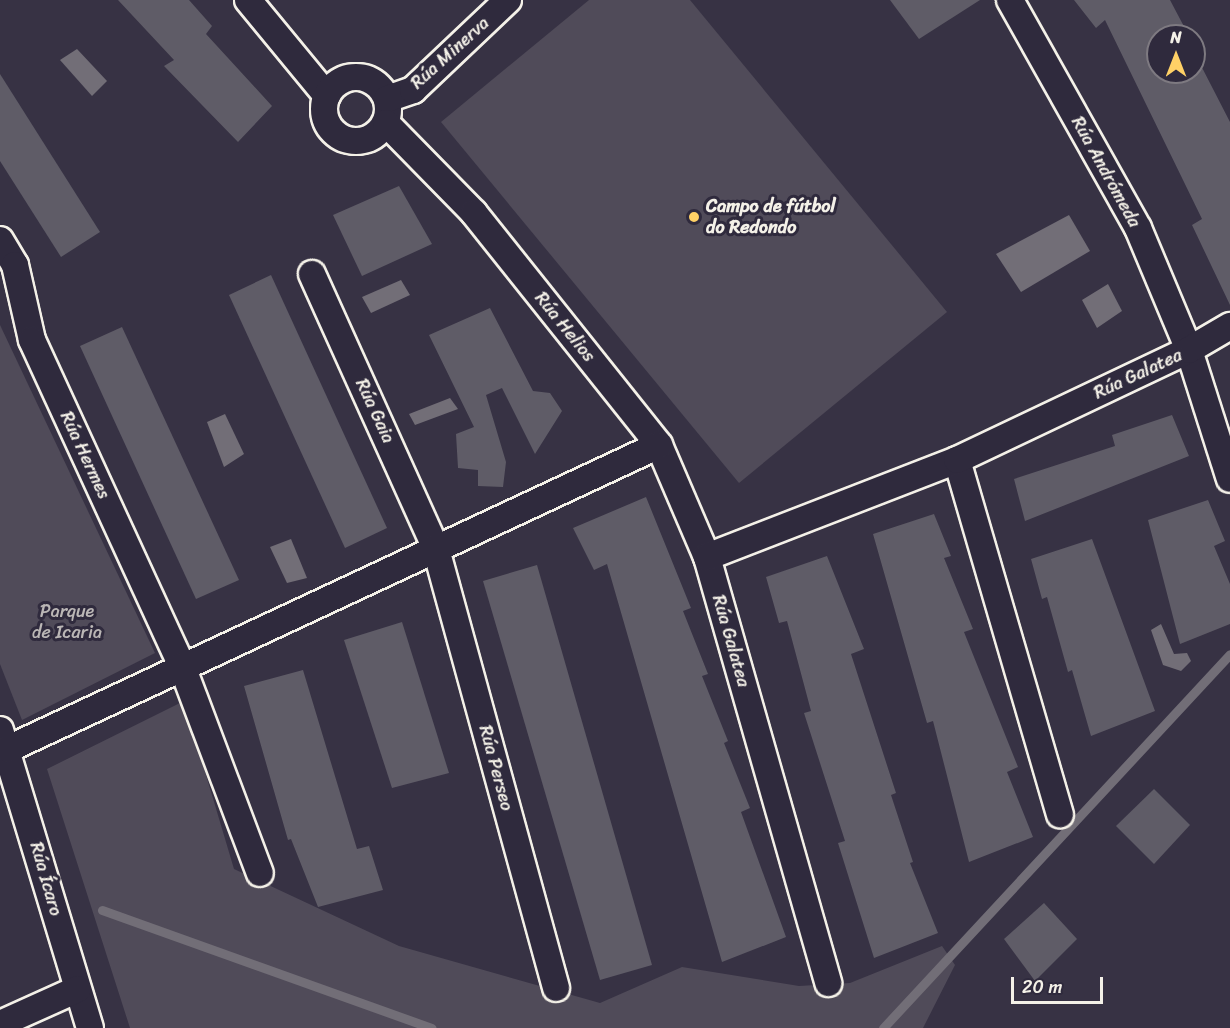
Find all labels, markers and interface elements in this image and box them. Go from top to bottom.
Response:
street label: Rúa Minerva [406,12,494,94]
text: N [1170,23,1182,52]
north arrow [1146,24,1206,84]
street label: Rúa Andrómeda [1067,113,1145,231]
place label: Campo de fútbol do Redondo [706,196,836,238]
marker: Campo de fútbol do Redondo [687,210,701,224]
street label: Rúa Helios [530,288,600,366]
street label: Rúa Galatea [1091,344,1185,404]
street label: Rúa Gaia [351,375,399,447]
street label: Rúa Hermes [55,408,115,502]
street label: Rúa Galatea [708,593,754,689]
park label: Parque de Icaria [32,601,102,644]
street label: Rúa Perseo [474,723,518,813]
street label: Rúa Ícaro [25,840,67,918]
scale bar [1014,965,1106,1003]
text: 20 m [1022,971,1062,1003]

